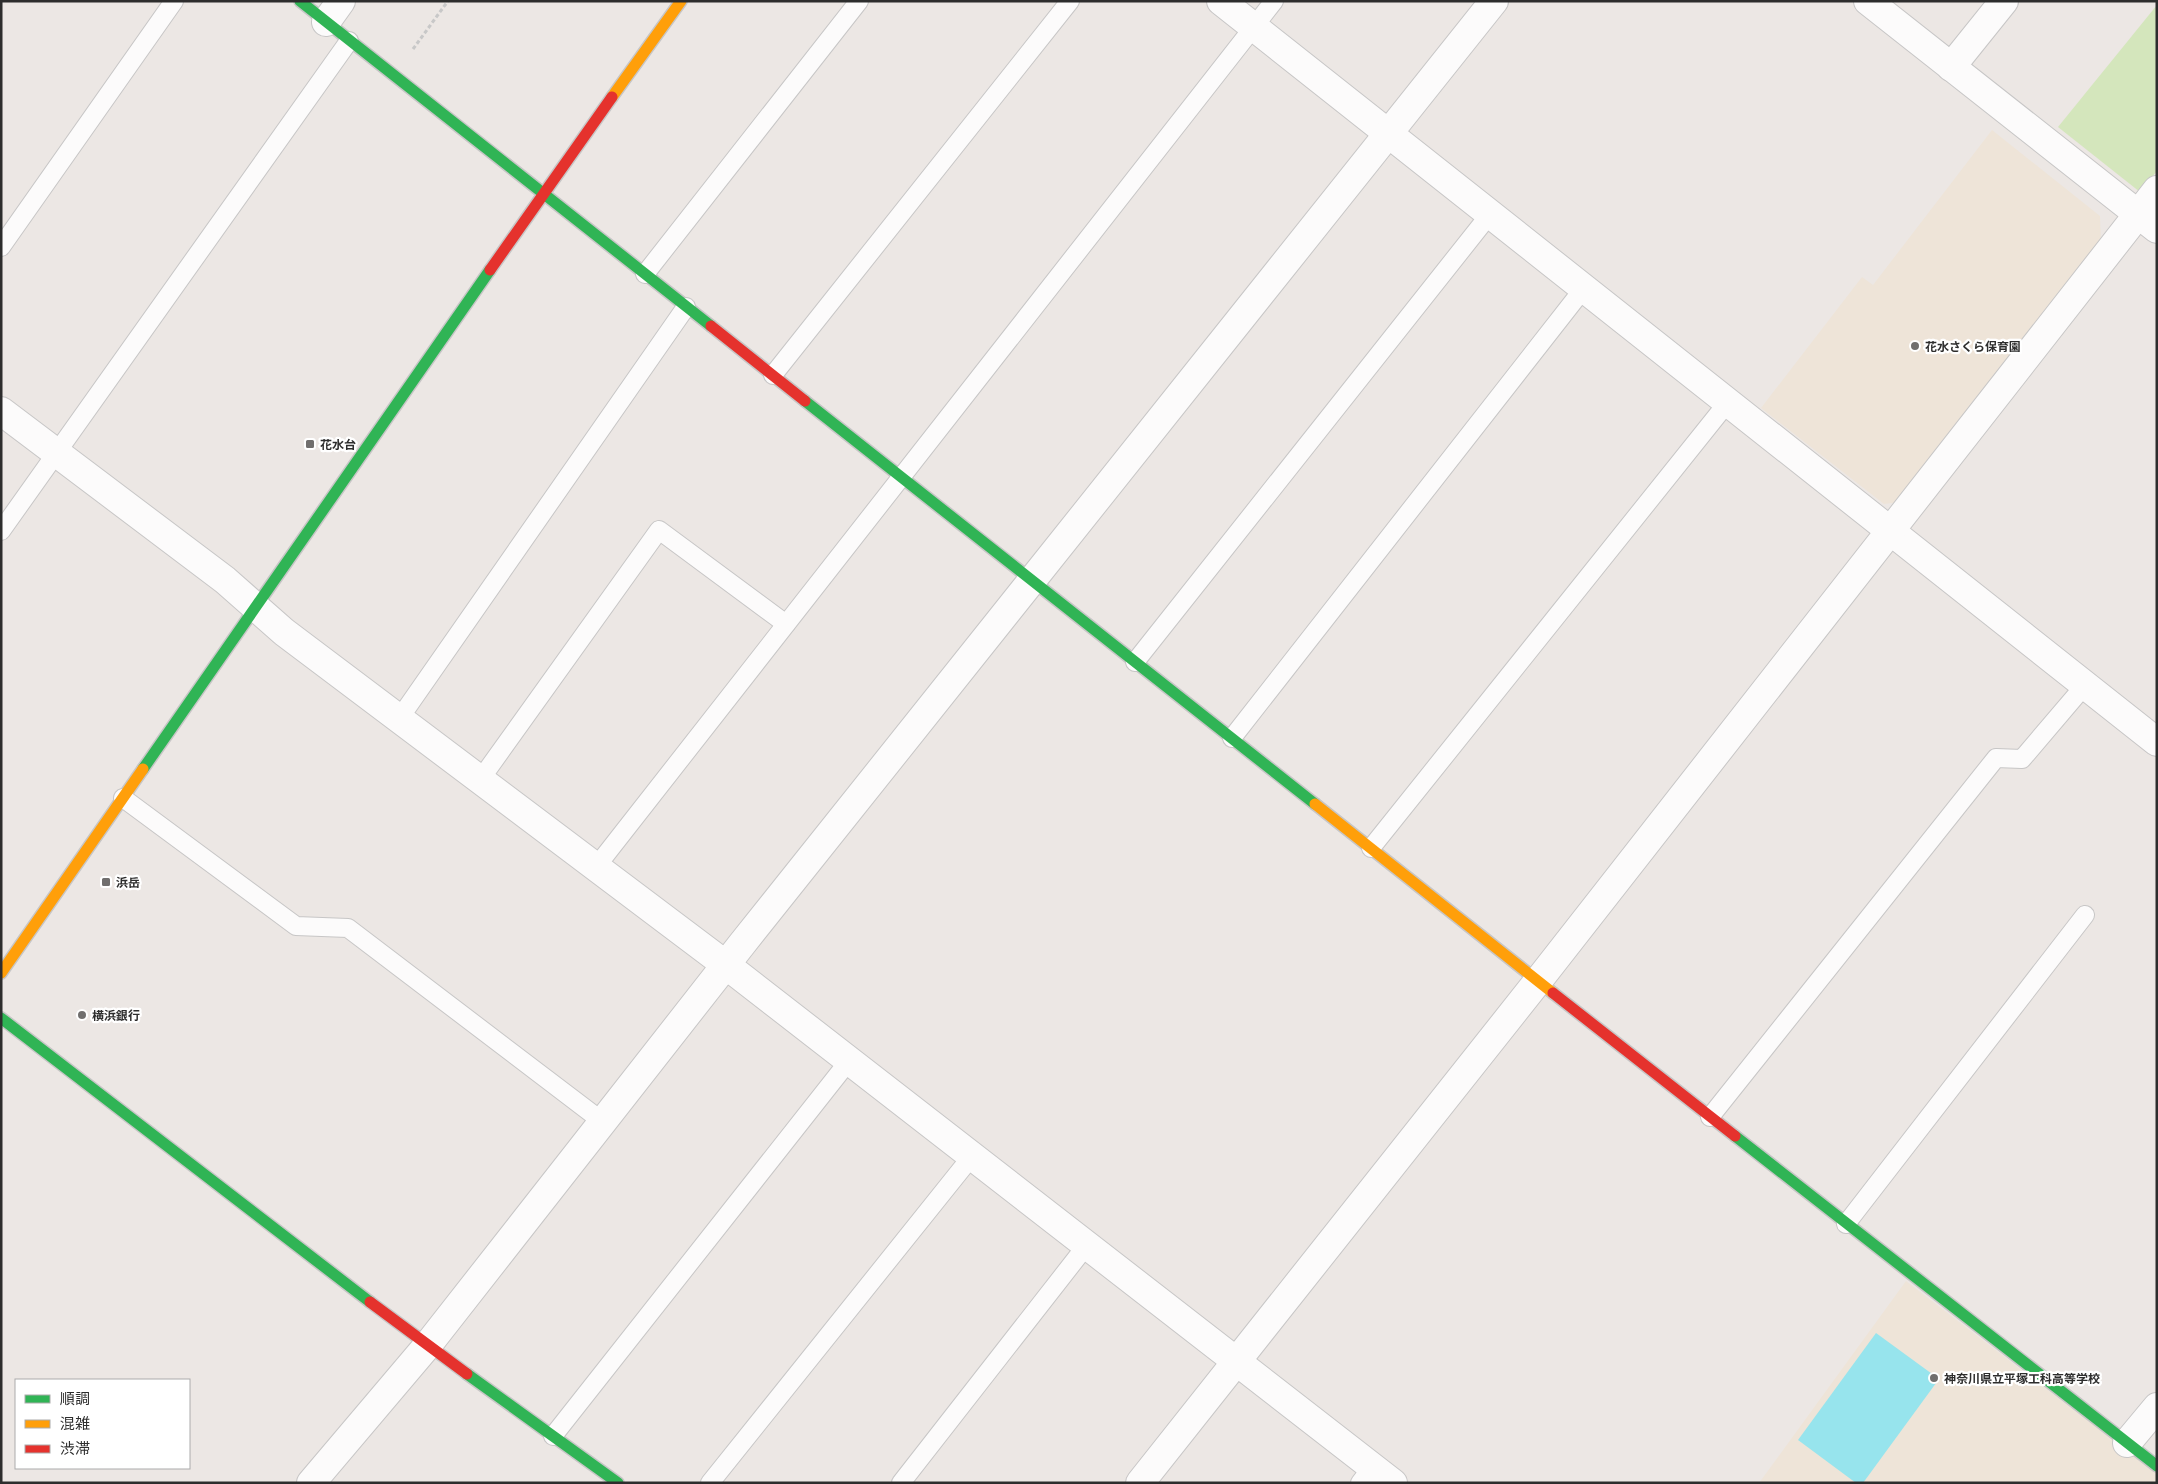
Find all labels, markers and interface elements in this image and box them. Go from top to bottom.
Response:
place label: 花水さくら保育園 [1925,339,2021,354]
marker: 花水さくら保育園 [1909,340,1921,352]
place label: 花水台 [320,437,356,452]
marker: 花水台 [304,438,316,450]
place label: 浜岳 [116,875,140,890]
marker: 浜岳 [100,876,112,888]
place label: 横浜銀行 [92,1008,140,1023]
marker: 横浜銀行 [76,1009,88,1021]
place label: 神奈川県立平塚工科高等学校 [1944,1371,2100,1386]
marker: 神奈川県立平塚工科高等学校 [1928,1372,1940,1384]
legend [15,1379,190,1469]
text: 順調 [60,1389,90,1408]
text: 混雑 [60,1414,90,1433]
text: 渋滞 [60,1439,90,1458]

